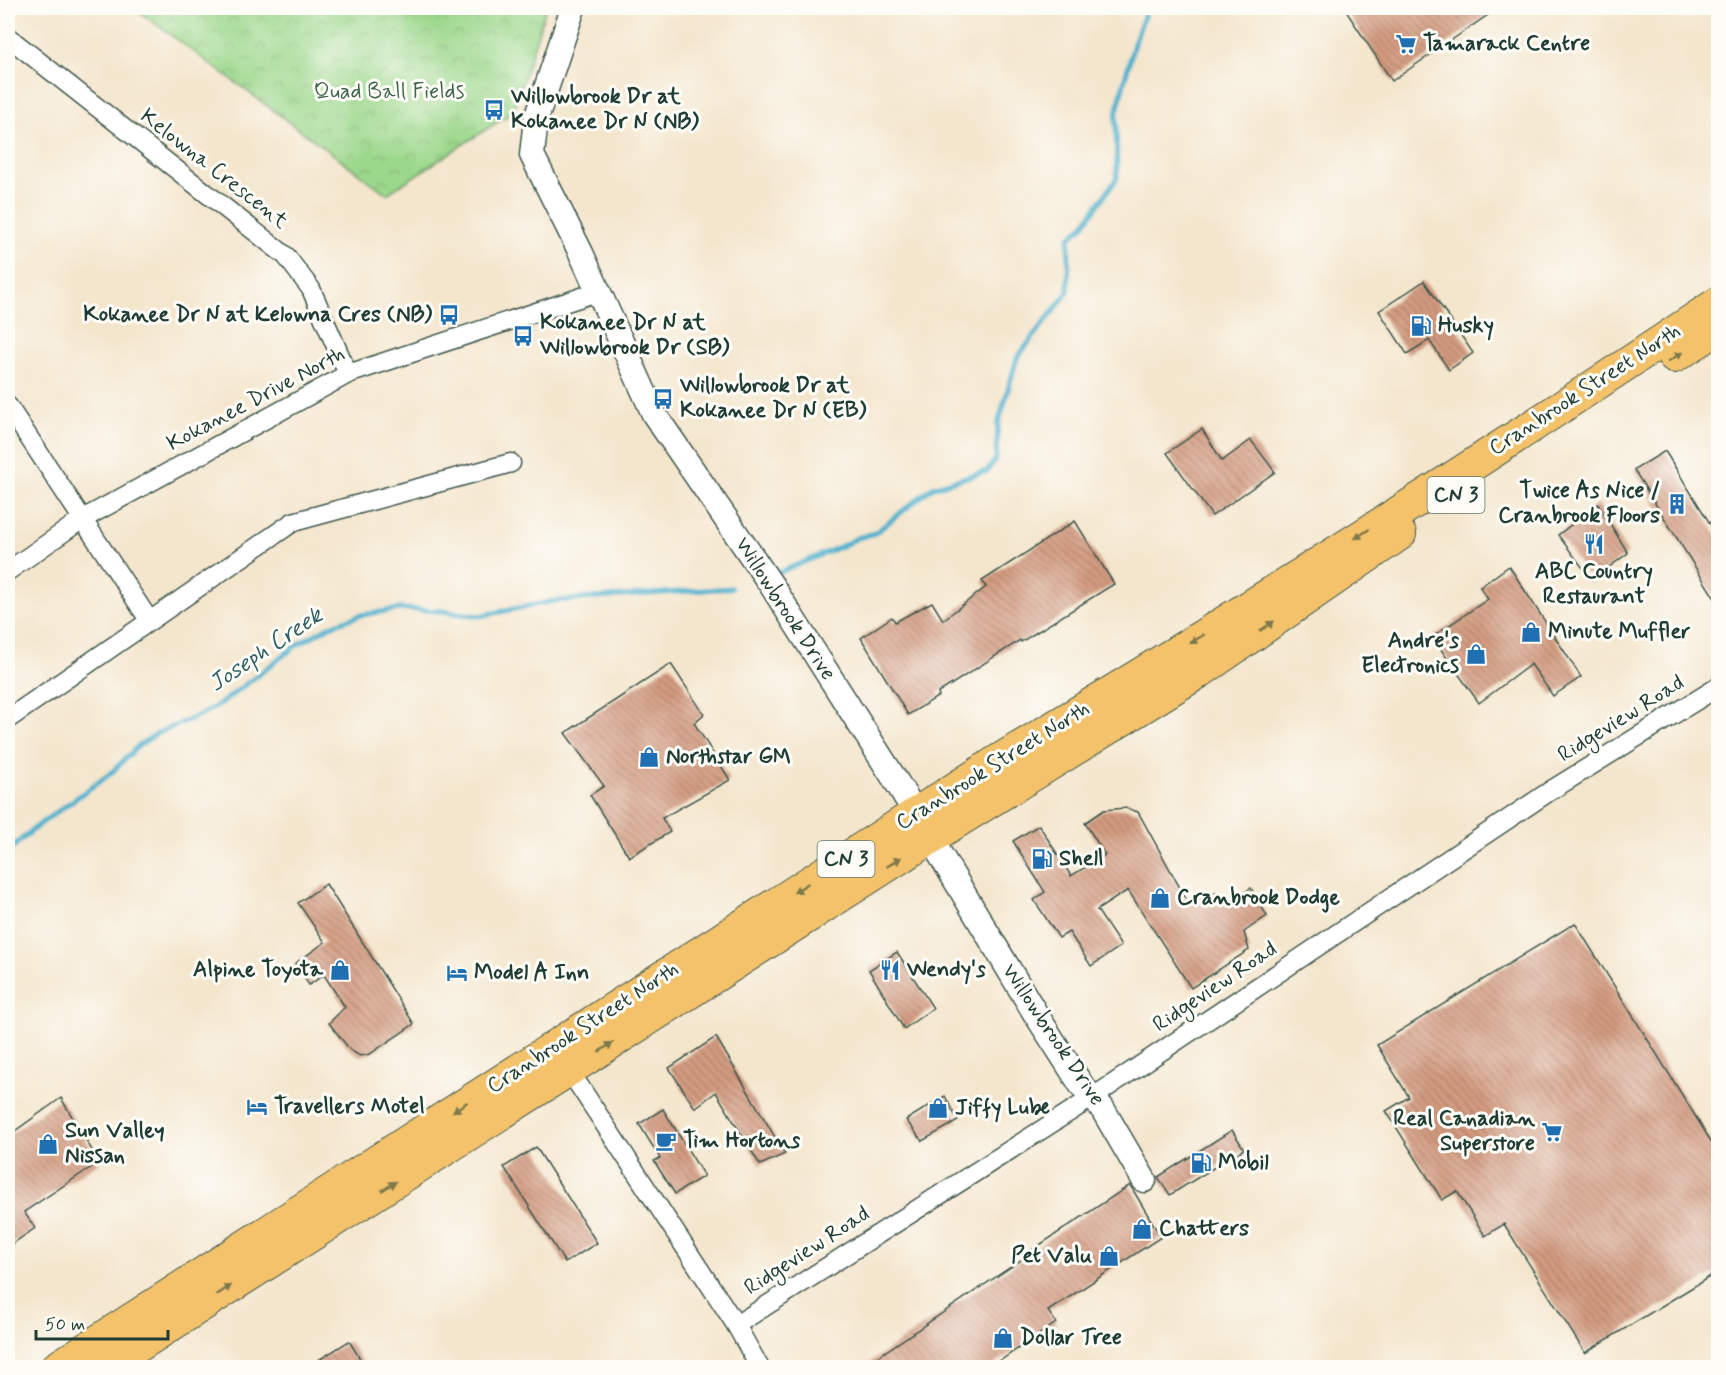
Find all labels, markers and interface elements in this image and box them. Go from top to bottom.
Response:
place label: Tamarack Centre [1423,30,1590,58]
supermarket icon: Tamarack Centre [1394,32,1418,56]
park label: Quad Ball Fields [314,78,465,106]
place label: Willowbrook Dr at Kokanee Dr N (NB) [510,83,699,136]
bus stop icon: Willowbrook Dr at Kokanee Dr N (NB) [482,98,506,122]
street label: Kelowna Crescent [134,103,294,236]
place label: Kokanee Dr N at Kelowna Cres (NB) [83,301,432,329]
bus stop icon: Kokanee Dr N at Kelowna Cres (NB) [437,303,461,327]
place label: Kokanee Dr N at Willowbrook Dr (SB) [539,309,729,362]
place label: Husky [1438,312,1494,341]
fuel station icon: Husky [1409,314,1433,338]
street label: Cranbrook Street North [1484,317,1686,463]
bus stop icon: Kokanee Dr N at Willowbrook Dr (SB) [511,324,535,348]
street label: Kokanee Drive North [162,340,350,458]
one-way arrow [1667,352,1683,363]
place label: Willowbrook Dr at Kokanee Dr N (EB) [679,372,867,425]
bus stop icon: Willowbrook Dr at Kokanee Dr N (EB) [651,387,675,411]
road number: CN 3 [1428,477,1484,513]
place label: Twice As Nice / Cranbrook Floors [1498,477,1660,530]
building icon: Twice As Nice / Cranbrook Floors [1665,492,1689,516]
one-way arrow [1354,529,1370,540]
street label: Willowbrook Drive [728,532,842,686]
restaurant icon: ABC Country Restaurant [1582,532,1606,556]
place label: ABC Country Restaurant [1535,558,1653,611]
water label: Joseph Creek [203,600,330,699]
place label: Minute Muffler [1548,618,1691,646]
shop icon: Minute Muffler [1519,620,1543,644]
one-way arrow [1259,621,1275,632]
place label: Andre's Electronics [1361,627,1459,680]
one-way arrow [1189,633,1205,644]
shop icon: Andre's Electronics [1464,642,1488,666]
street label: Ridgeview Road [1553,669,1691,772]
street label: Cranbrook Street North [891,695,1095,837]
place label: Northstar GM [666,743,791,771]
shop icon: Northstar GM [637,745,661,769]
road number: CN 3 [818,841,874,877]
place label: Shell [1059,845,1103,873]
fuel station icon: Shell [1030,847,1054,871]
one-way arrow [885,856,902,867]
one-way arrow [793,882,809,893]
place label: Cranbrook Dodge [1177,884,1340,913]
shop icon: Cranbrook Dodge [1148,886,1172,910]
street label: Ridgeview Road [1148,935,1284,1041]
street label: Cranbrook Street North [482,955,684,1101]
place label: Alpine Toyota [193,956,324,984]
place label: Wendy's [906,956,986,985]
shop icon: Alpine Toyota [328,958,352,982]
restaurant icon: Wendy's [878,958,902,982]
place label: Model A Inn [474,959,589,987]
street label: Willowbrook Drive [995,959,1111,1111]
hotel icon: Model A Inn [445,961,469,985]
one-way arrow [598,1041,614,1052]
place label: Travellers Motel [274,1093,425,1121]
place label: Jiffy Lube [955,1094,1051,1123]
hotel icon: Travellers Motel [245,1095,269,1119]
shop icon: Jiffy Lube [926,1096,950,1120]
one-way arrow [453,1101,469,1113]
place label: Real Canadian Superstore [1393,1105,1536,1158]
place label: Sun Valley Nissan [65,1117,165,1170]
supermarket icon: Real Canadian Superstore [1540,1120,1564,1144]
place label: Tim Hortons [683,1127,801,1155]
cafe icon: Tim Hortons [654,1129,678,1153]
shop icon: Sun Valley Nissan [36,1132,60,1156]
place label: Mobil [1218,1149,1269,1177]
fuel station icon: Mobil [1189,1151,1213,1175]
one-way arrow [380,1180,397,1191]
street label: Ridgeview Road [739,1200,877,1304]
place label: Chatters [1159,1215,1249,1243]
shop icon: Chatters [1130,1217,1154,1241]
place label: Pet Valu [1011,1242,1092,1270]
shop icon: Pet Valu [1097,1244,1121,1268]
one-way arrow [216,1285,232,1296]
scale bar [36,1303,168,1341]
text: 50 m [45,1313,85,1337]
place label: Dollar Tree [1020,1324,1122,1352]
shop icon: Dollar Tree [991,1326,1015,1350]

